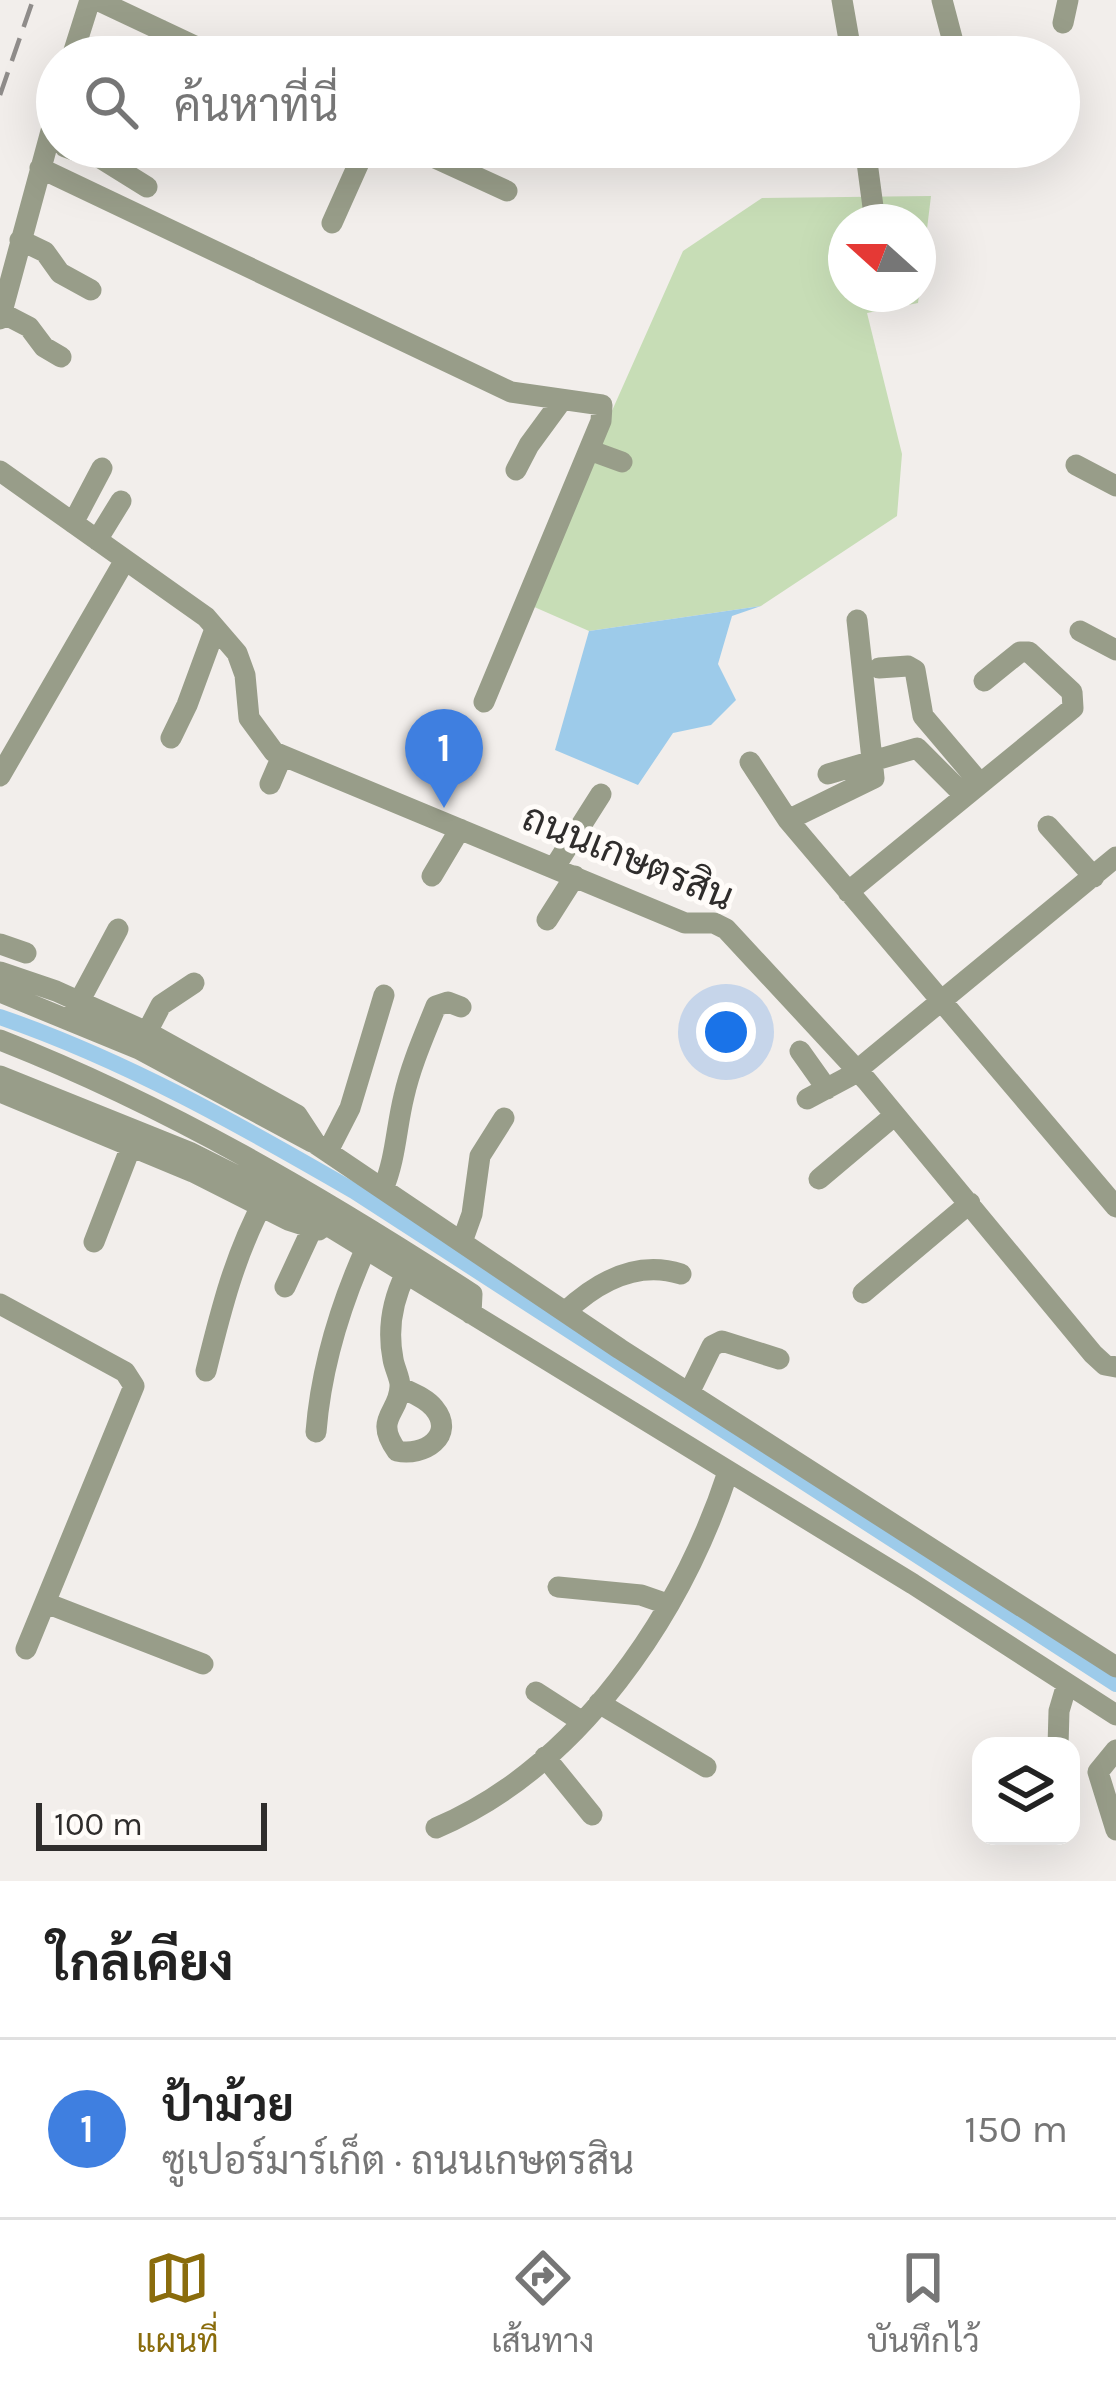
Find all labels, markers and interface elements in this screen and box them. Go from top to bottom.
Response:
search box [36,36,1080,168]
icon: search [78,69,144,135]
text: ค้นหาที่นี่ [174,80,338,132]
north arrow [828,204,936,312]
pin: 1 [405,709,483,808]
street label: ถนนเกษตรสิน [516,794,740,920]
your location [696,1002,756,1062]
map controls [972,1737,1080,1845]
button: layers [972,1737,1080,1845]
scale bar [36,1797,267,1850]
text: 100 m [54,1805,143,1843]
text: ใกล้เคียง [48,1933,234,1993]
text: ป้าม้วย [162,2080,294,2132]
text: 1 [80,2106,94,2152]
text: 150 m [964,2106,1068,2152]
text: ซูเปอร์มาร์เก็ต · ถนนเกษตรสิน [162,2138,634,2184]
tab: แผนที่ [136,2245,219,2360]
tab: เส้นทาง [491,2245,594,2360]
tab: บันทึกไว้ [867,2245,980,2360]

